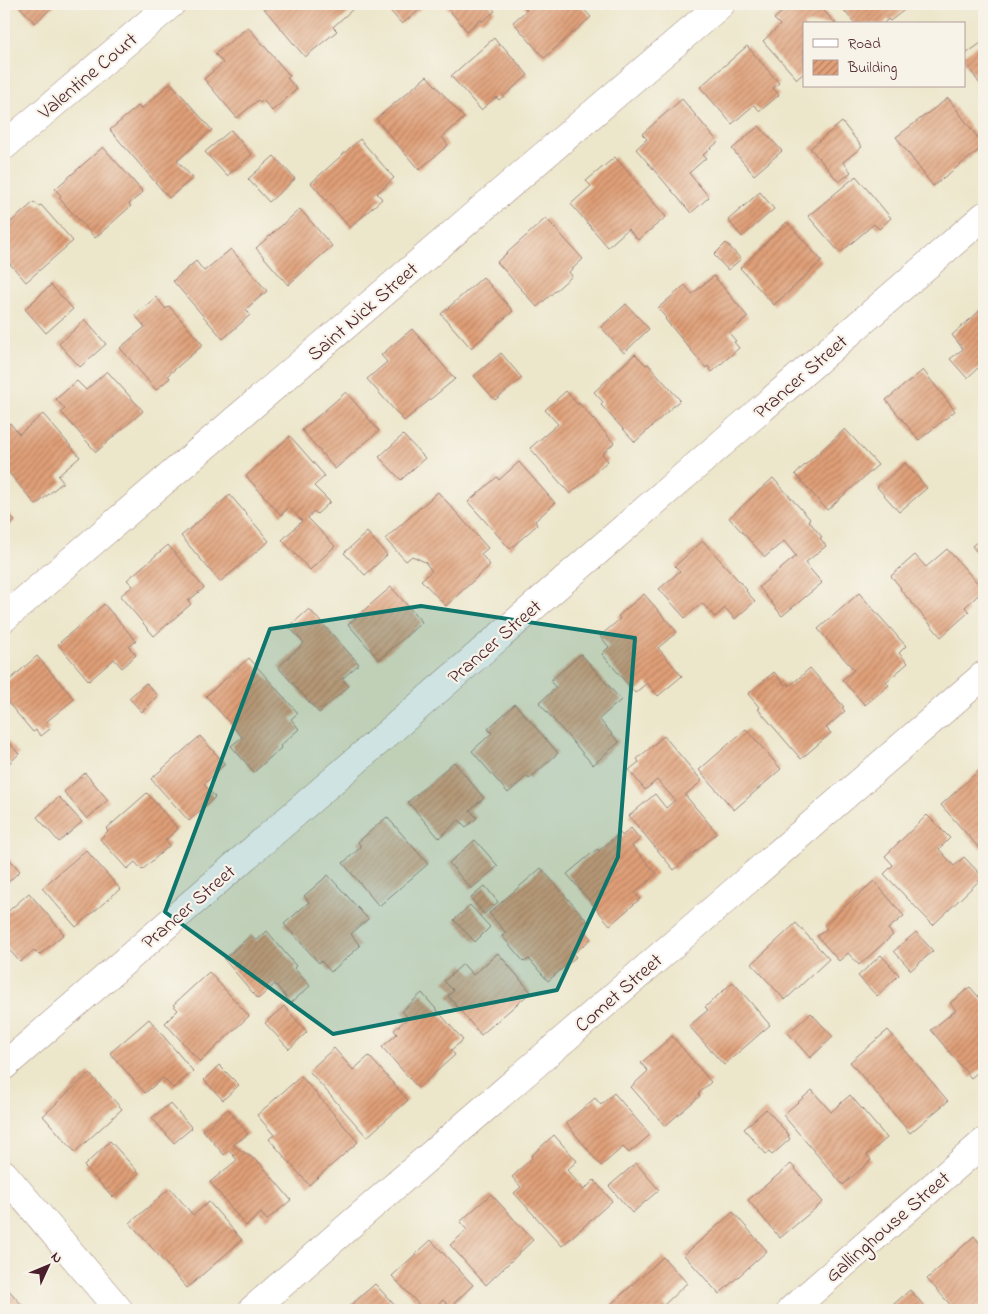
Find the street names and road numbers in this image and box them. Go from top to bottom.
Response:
street label: Valentine Court [32,26,145,128]
street label: Saint Nick Street [302,256,426,369]
street label: Prancer Street [748,328,855,427]
street label: Prancer Street [442,593,549,692]
street label: Prancer Street [136,858,243,957]
street label: Comet Street [569,947,670,1040]
street label: Gallinghouse Street [820,1165,958,1291]

